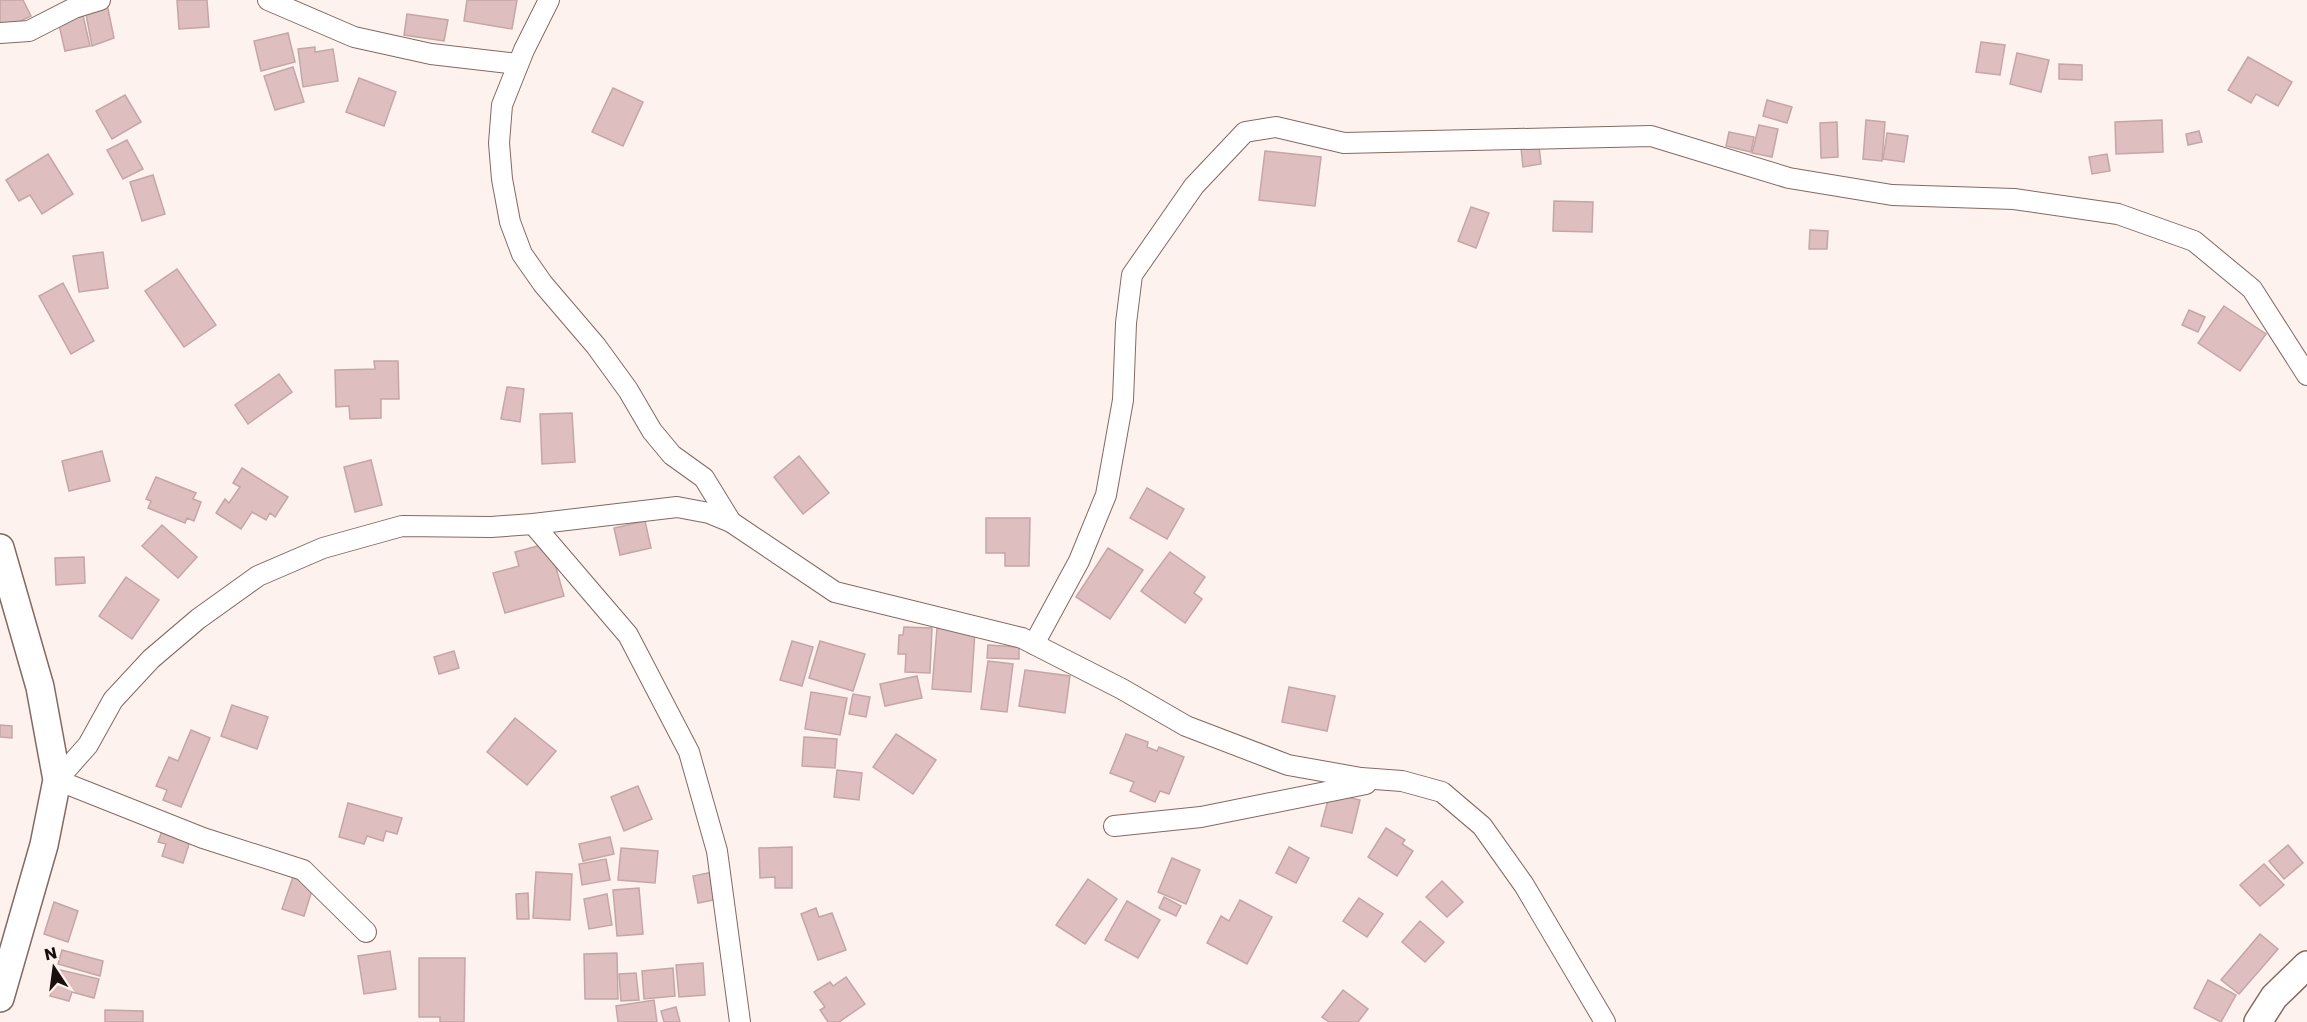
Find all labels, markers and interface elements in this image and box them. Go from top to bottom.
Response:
north arrow [24,938,84,998]
text: N [42,941,59,966]

